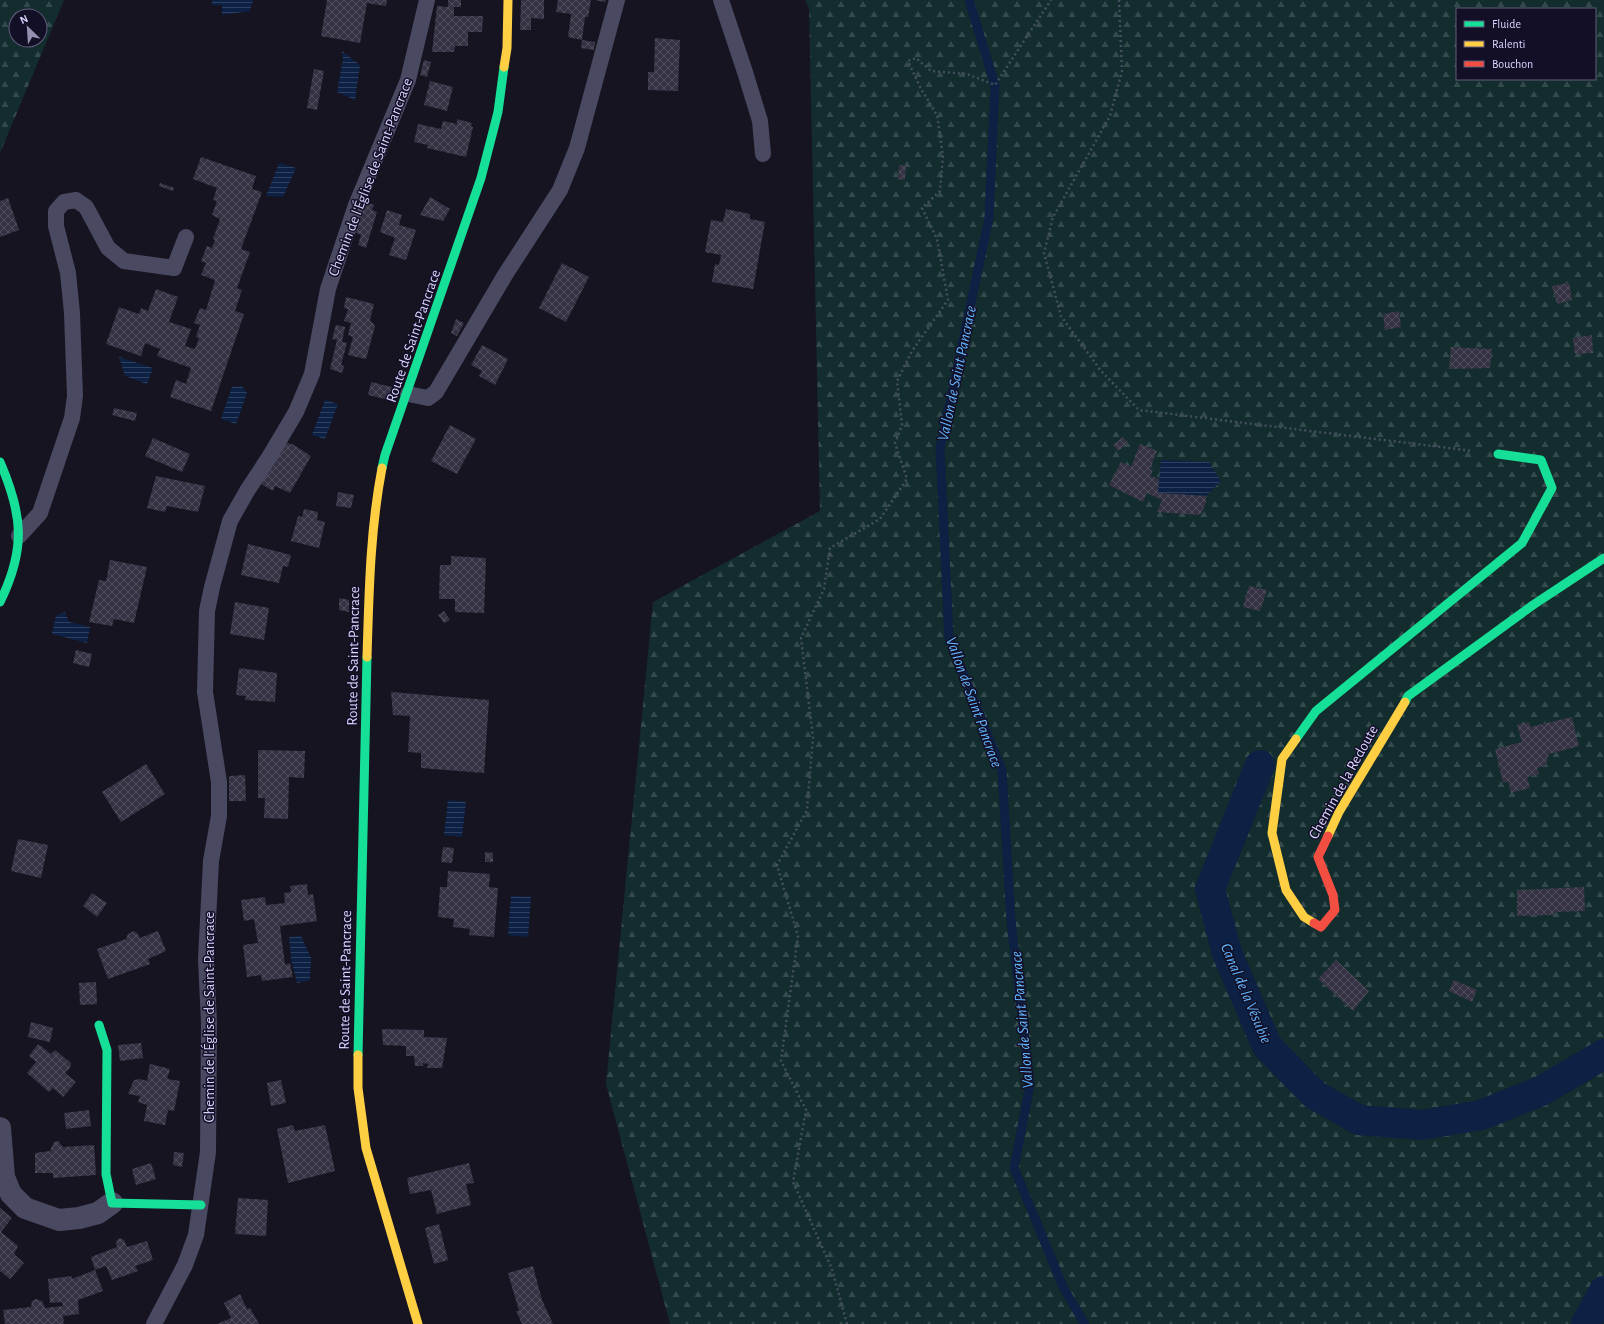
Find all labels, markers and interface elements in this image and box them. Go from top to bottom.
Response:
north arrow [8,8,48,48]
legend [1456,8,1596,80]
text: N [18,13,30,26]
text: Fluide [1492,18,1521,30]
text: Ralenti [1492,38,1525,50]
text: Bouchon [1492,58,1533,70]
street label: Chemin de l'Église de Saint-Pancrace [324,75,415,278]
street label: Route de Saint-Pancrace [384,268,443,405]
water label: Vallon de Saint Pancrace [935,304,979,442]
street label: Route de Saint-Pancrace [345,586,362,726]
water label: Vallon de Saint Pancrace [943,635,1005,770]
street label: Chemin de la Redoute [1306,723,1381,842]
street label: Route de Saint-Pancrace [337,910,354,1050]
street label: Chemin de l'Église de Saint-Pancrace [200,912,217,1122]
water label: Canal de la Vésubie [1218,941,1274,1046]
water label: Vallon de Saint Pancrace [1008,951,1036,1089]

